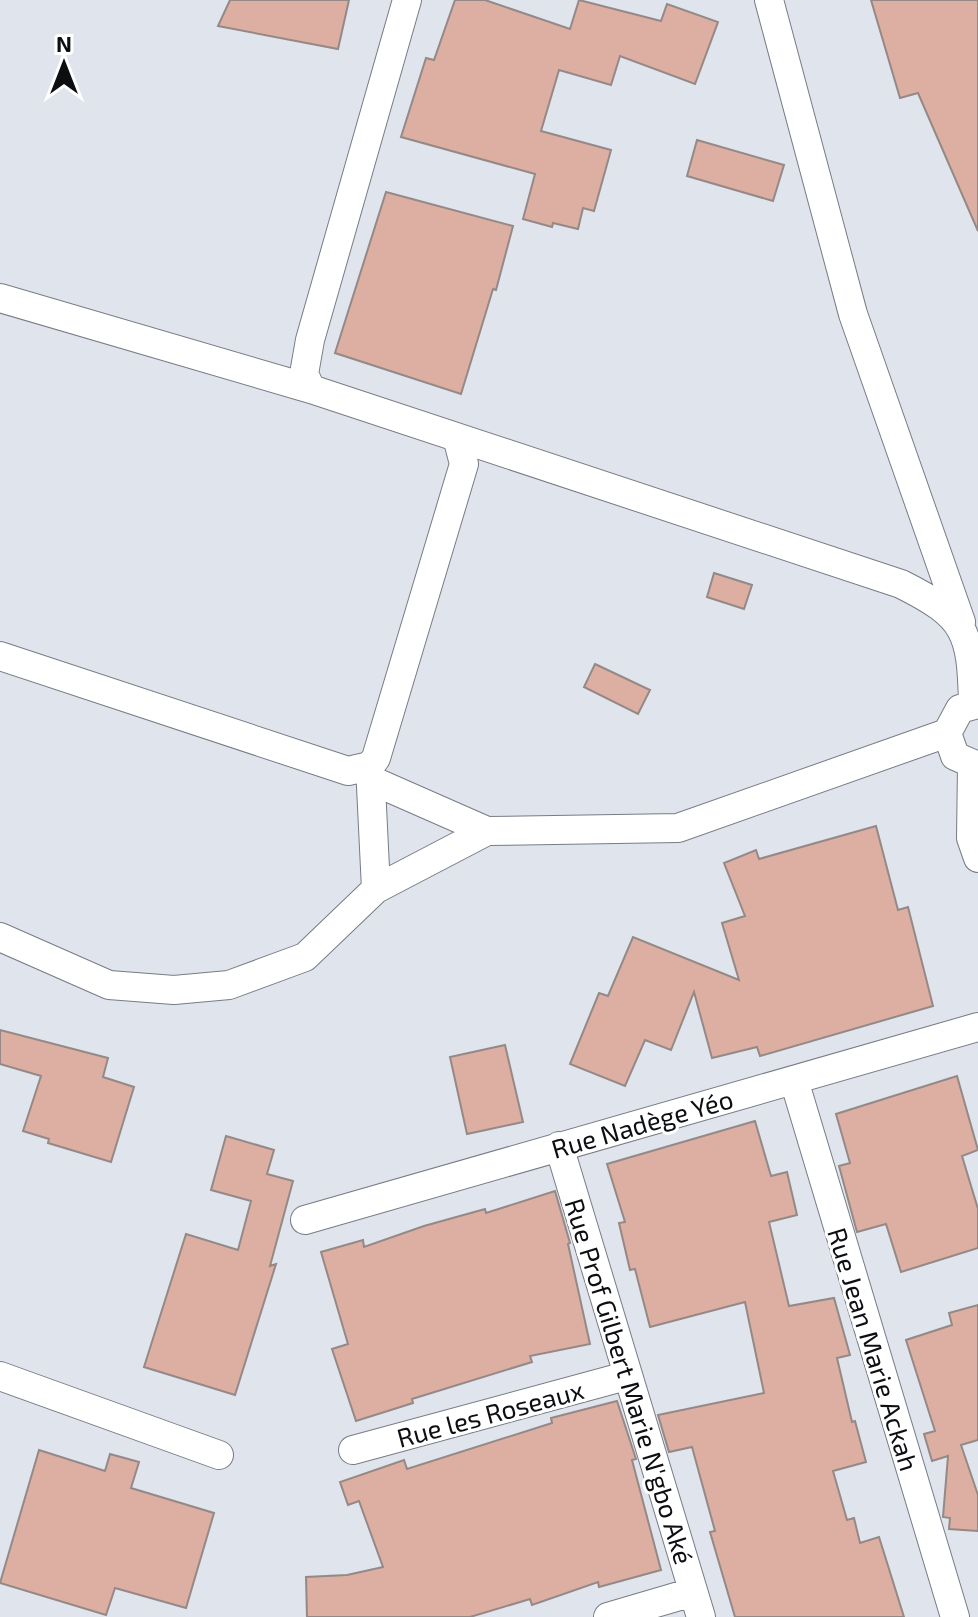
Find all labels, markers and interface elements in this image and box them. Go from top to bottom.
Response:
north arrow [24,24,104,104]
text: N [56,30,72,56]
street label: Rue Nadège Yéo [548,1082,736,1164]
street label: Rue Prof Gilbert Marie N'gbo Aké [560,1194,700,1568]
street label: Rue Jean Marie Ackah [822,1224,926,1474]
street label: Rue les Roseaux [393,1373,587,1453]

